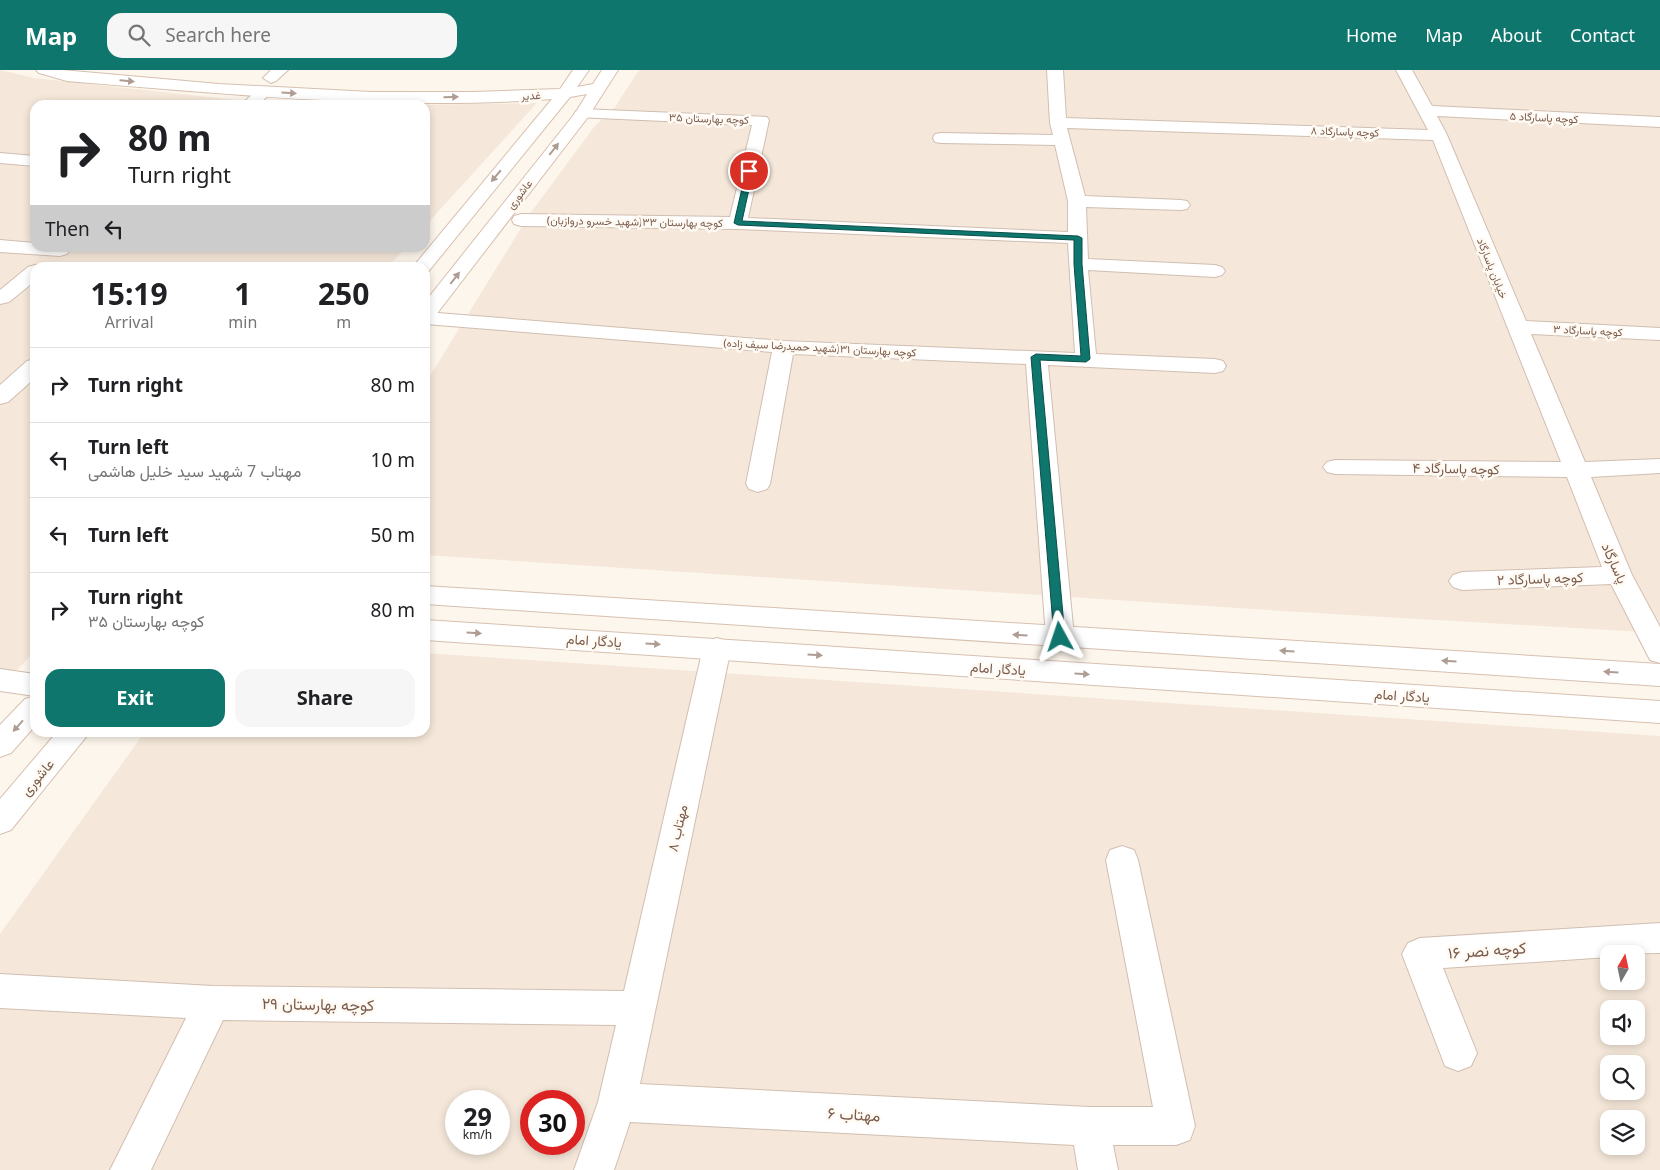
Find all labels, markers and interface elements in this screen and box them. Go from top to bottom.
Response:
search box [107,13,457,58]
text: Map [25,19,77,52]
icon: search [125,21,153,49]
text: Search here [165,22,271,48]
text: Home [1346,23,1397,47]
text: Map [1425,23,1463,47]
text: About [1491,23,1542,47]
text: Contact [1570,23,1635,47]
one-way arrow [119,77,135,85]
street label: غدیر [520,87,541,103]
one-way arrow [281,90,297,98]
one-way arrow [443,93,459,101]
street label: کوچه پاسارگاد ۵ [1509,108,1579,127]
street label: کوچه بهارستان ۳۵ [669,109,749,128]
text: 80 m [128,114,211,161]
icon: right [45,120,110,185]
street label: کوچه پاسارگاد ۸ [1310,122,1380,141]
one-way arrow [549,143,560,156]
pin [728,150,770,192]
icon: arrive [735,157,763,185]
text: Turn right [128,159,231,189]
one-way arrow [490,170,502,182]
street label: عاشوری [503,176,535,212]
street label: کوچه بهارستان ۳۳(شهید خسرو دروازبان) [547,212,723,231]
icon: left [100,215,128,243]
text: Then [45,216,90,242]
street label: خیابان پاسارگاد [1473,235,1512,301]
one-way arrow [449,272,460,285]
text: 15:19 [91,273,168,314]
text: 1 [234,273,251,314]
text: 250 [318,273,369,314]
text: Arrival [105,311,154,333]
text: min [228,311,257,333]
text: m [336,311,351,333]
street label: کوچه پاسارگاد ۳ [1553,321,1623,340]
street label: کوچه بهارستان ۳۱(شهید حمیدرضا سیف زاده) [723,334,917,361]
icon: right [45,371,73,399]
text: Turn right [88,372,183,398]
text: 80 m [371,372,415,398]
text: Turn left [88,434,169,460]
icon: left [45,446,73,474]
text: 10 m [371,447,415,473]
street label: کوچه پاسارگاد ۴ [1412,458,1500,479]
text: مهتاب 7 شهید سید خلیل هاشمی [88,460,301,482]
icon: left [45,521,73,549]
text: Turn left [88,522,169,548]
text: 50 m [371,522,415,548]
street label: پاسارگاد [1597,540,1632,587]
street label: کوچه پاسارگاد ۲ [1496,567,1584,590]
text: Turn right [88,584,183,610]
icon: right [45,596,73,624]
text: 80 m [371,597,415,623]
text: کوچه بهارستان ۳۵ [88,610,204,632]
position arrow [1033,610,1085,662]
one-way arrow [466,629,482,637]
street label: یادگار امام [566,629,622,651]
one-way arrow [1012,630,1028,638]
one-way arrow [646,641,662,649]
one-way arrow [1279,647,1295,655]
one-way arrow [808,652,824,660]
street label: یادگار امام [970,657,1026,679]
one-way arrow [1441,657,1457,665]
one-way arrow [1603,667,1619,675]
button: Exit [45,669,225,727]
button: Share [235,669,415,727]
one-way arrow [1075,670,1091,678]
street label: یادگار امام [1374,684,1430,706]
one-way arrow [12,720,23,733]
street label: عاشوری [16,754,58,800]
street label: مهتاب ۸ [662,803,692,853]
street label: کوچه نصر ۱۶ [1447,936,1527,965]
north arrow [1600,945,1645,990]
map controls [1600,945,1645,1155]
street label: کوچه بهارستان ۲۹ [262,992,374,1017]
button: sound [1600,1000,1645,1045]
button: search [1600,1055,1645,1100]
speed limit sign: 30 [520,1090,585,1155]
text: 29 [463,1099,492,1133]
street label: مهتاب ۶ [827,1102,881,1126]
button: layers [1600,1110,1645,1155]
text: km/h [463,1126,492,1143]

